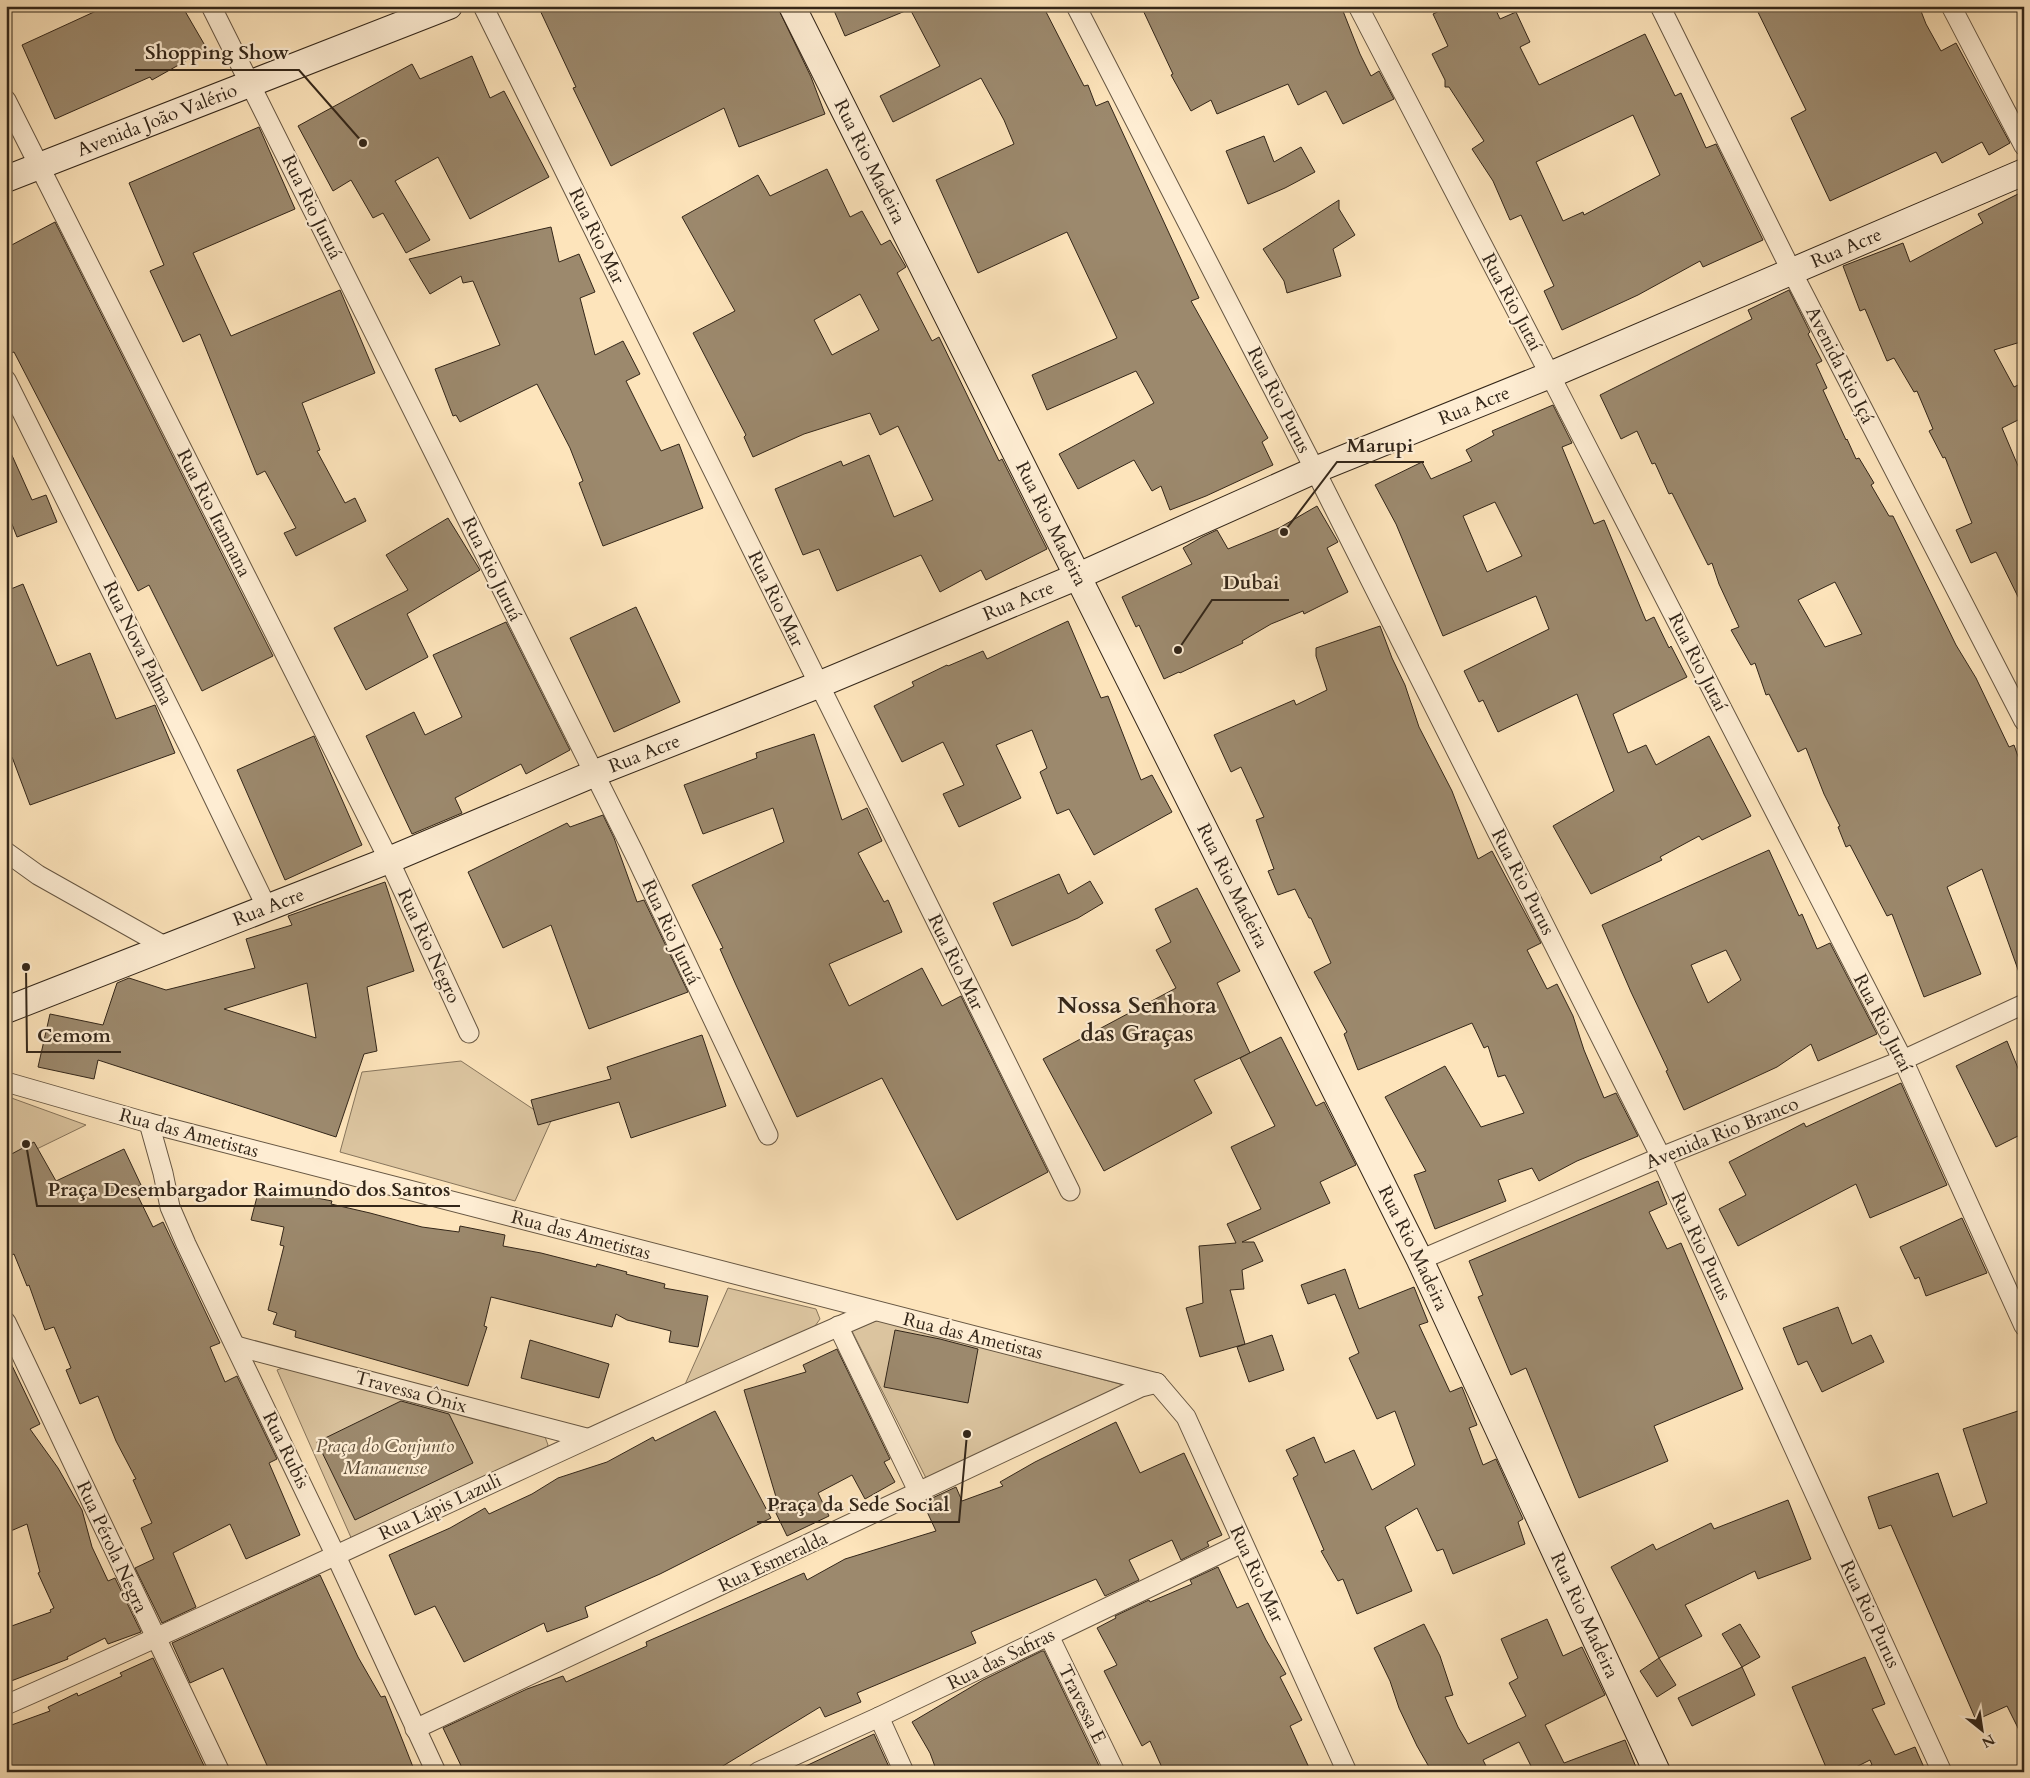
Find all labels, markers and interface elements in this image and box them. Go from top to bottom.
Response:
callout: Shopping Show [135,35,299,70]
text: Shopping Show [145,39,289,66]
street label: Avenida João Valério [73,77,241,163]
street label: Rua Rio Madeira [828,95,912,228]
street label: Rua Rio Juruá [275,150,349,264]
street label: Rua Rio Mar [563,184,631,288]
street label: Rua Acre [1807,221,1886,275]
street label: Rua Rio Jutaí [1475,249,1549,355]
street label: Avenida Rio Içá [1799,302,1881,428]
street label: Rua Rio Purus [1241,342,1317,458]
street label: Rua Acre [1435,380,1514,432]
callout: Marupi [1337,427,1424,462]
text: Marupi [1347,432,1413,459]
street label: Rua Rio Itannana [171,445,257,581]
street label: Rua Rio Madeira [1009,457,1093,590]
street label: Rua Rio Juruá [455,512,529,626]
street label: Rua Rio Mar [742,547,810,651]
callout: Dubai [1212,565,1289,600]
text: Dubai [1223,569,1279,596]
street label: Rua Acre [979,575,1058,628]
street label: Rua Nova Palma [97,577,179,709]
street label: Rua Rio Jutaí [1662,608,1734,716]
street label: Rua Acre [605,728,684,779]
street label: Rua Rio Madeira [1190,819,1275,953]
street label: Rua Rio Purus [1485,824,1561,940]
street label: Rua Rio Juruá [635,875,707,989]
street label: Rua Acre [229,881,308,933]
street label: Rua Rio Negro [391,885,467,1007]
street label: Rua Rio Mar [922,910,990,1014]
street label: Rua Rio Jutaí [1847,969,1919,1077]
district label: Nossa Senhora das Graças [1057,989,1217,1050]
callout: Cemom [27,1017,121,1052]
text: Cemom [37,1022,112,1049]
street label: Avenida Rio Branco [1642,1090,1802,1176]
street label: Rua das Ametistas [116,1102,262,1164]
callout: Praça Desembargador Raimundo dos Santos [37,1171,460,1206]
text: Praça Desembargador Raimundo dos Santos [48,1176,450,1203]
street label: Rua Rio Madeira [1372,1181,1455,1315]
street label: Rua Rio Purus [1665,1188,1737,1304]
street label: Rua das Ametistas [508,1204,654,1266]
street label: Rua das Ametistas [900,1306,1046,1366]
street label: Travessa Ônix [352,1364,471,1420]
street label: Rua Rubis [256,1407,316,1493]
park label: Praça do Conjunto Manauense [316,1433,454,1481]
street label: Rua Lápis Lazuli [375,1467,505,1547]
street label: Rua Pérola Negra [70,1477,154,1617]
callout: Praça da Sede Social [757,1487,959,1522]
text: Praça da Sede Social [767,1491,950,1518]
street label: Rua Rio Mar [1223,1521,1291,1627]
street label: Rua Esmeralda [714,1525,832,1599]
street label: Rua Rio Madeira [1544,1548,1625,1683]
street label: Rua Rio Purus [1834,1556,1906,1672]
street label: Rua das Safiras [943,1622,1059,1696]
street label: Travessa E [1052,1660,1112,1748]
north arrow [1958,1706,2008,1756]
text: N [1978,1730,1998,1752]

